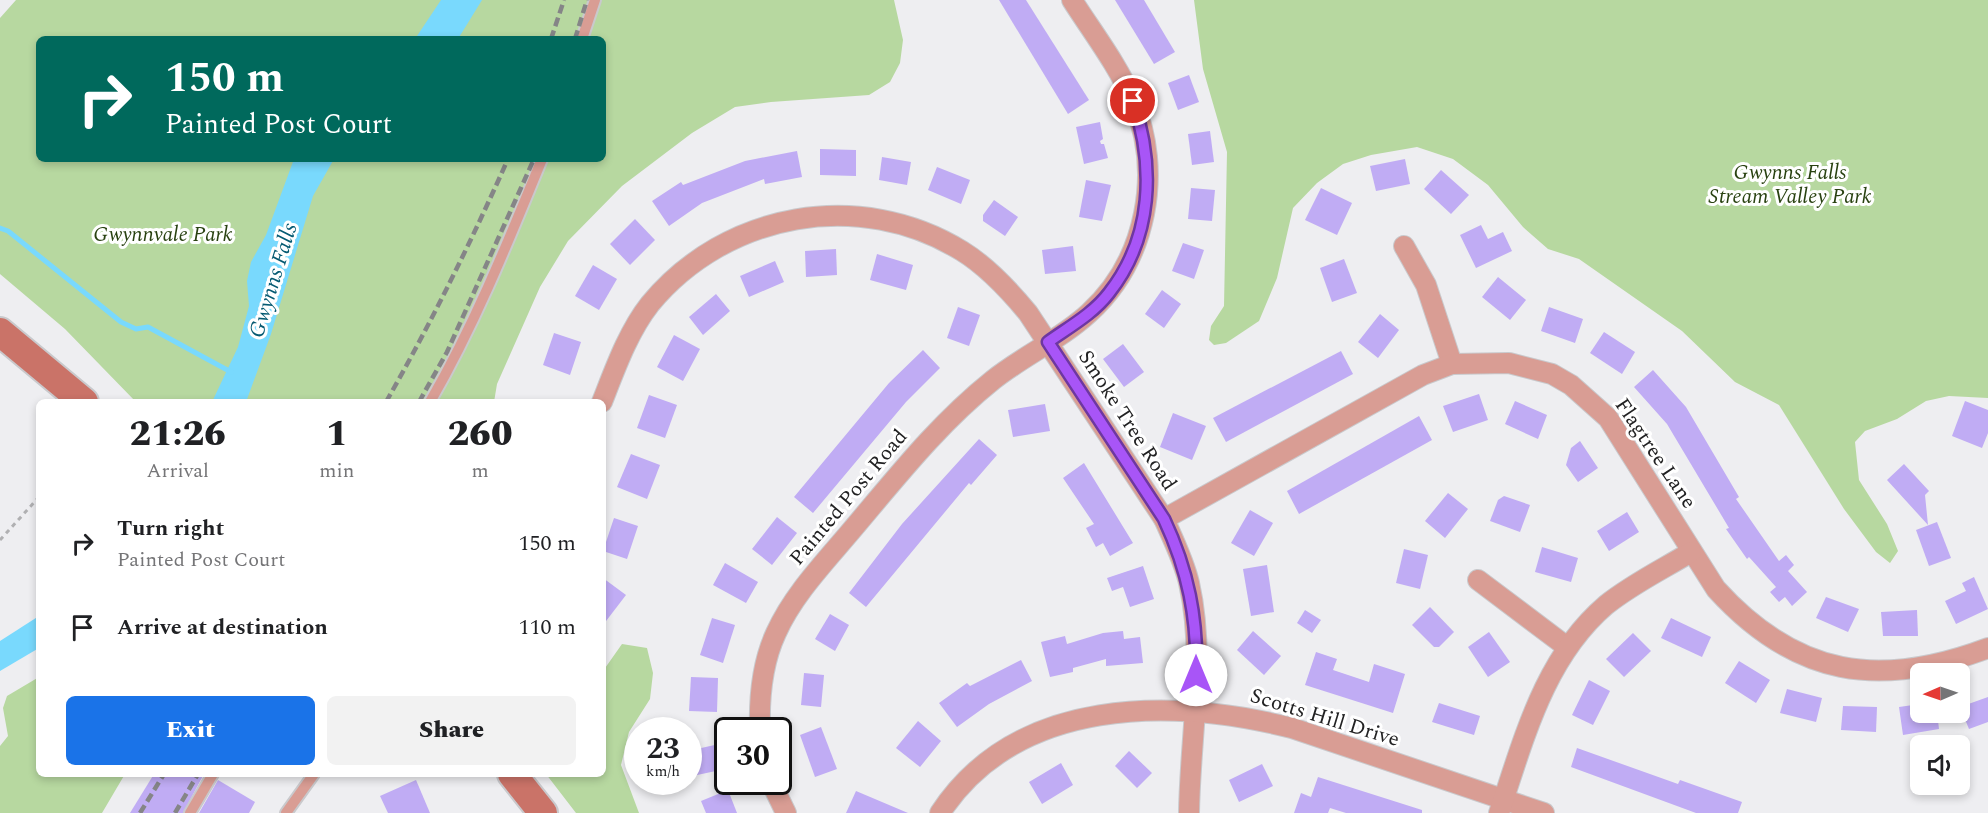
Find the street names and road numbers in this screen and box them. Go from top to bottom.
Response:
street label: Smoke Tree Road [1070,344,1185,497]
street label: Flagtree Lane [1606,392,1704,515]
street label: Painted Post Road [782,422,916,573]
street label: Scotts Hill Drive [1246,680,1403,756]

